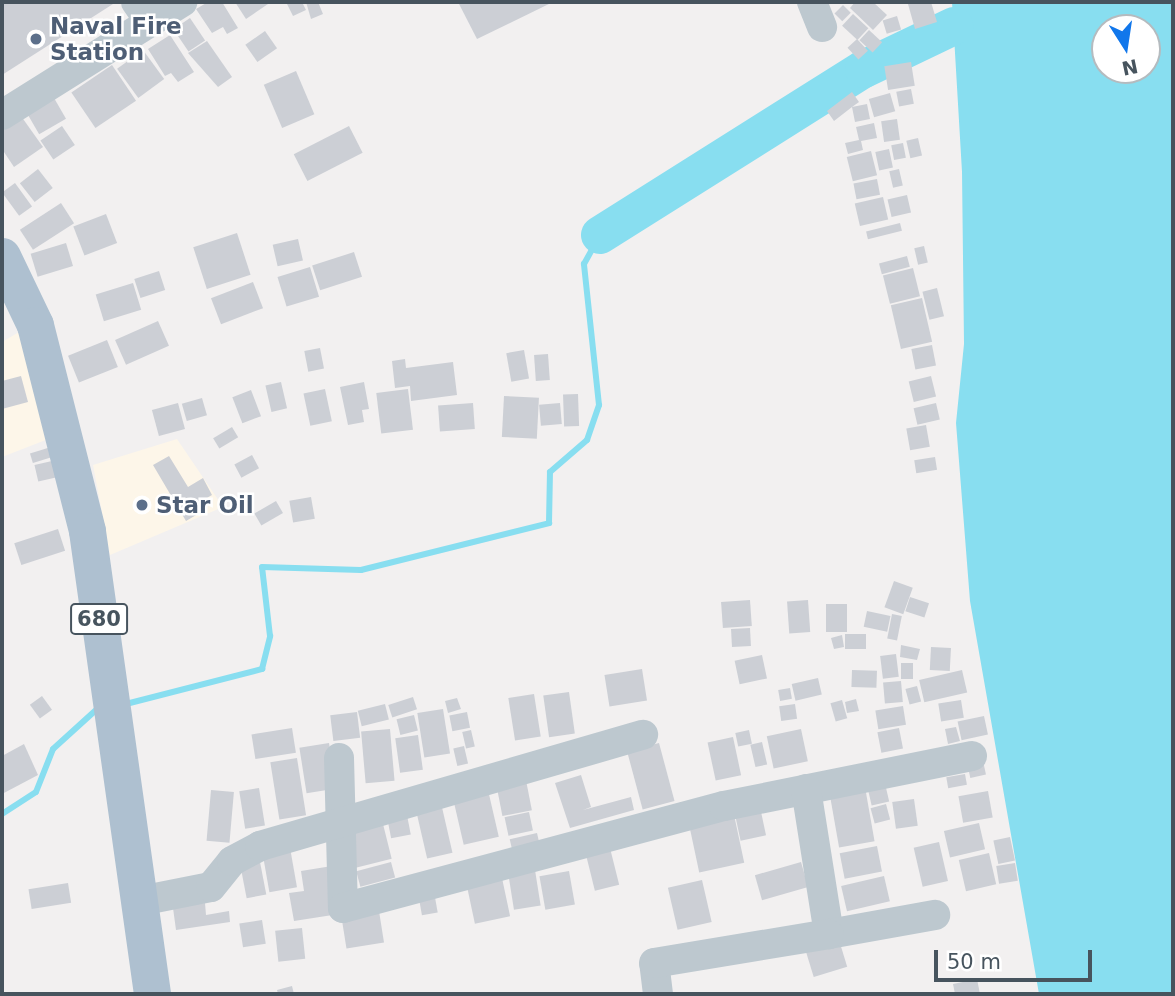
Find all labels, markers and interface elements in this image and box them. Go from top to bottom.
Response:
place label: Naval Fire Station [50,12,182,66]
north arrow [1091,14,1161,84]
marker: Naval Fire Station [28,31,44,47]
text: N [1120,55,1140,80]
place label: Star Oil [156,491,254,519]
marker: Star Oil [134,497,150,513]
road number: 680 [69,602,129,636]
scale bar [937,936,1094,980]
text: 50 m [947,950,1001,974]

